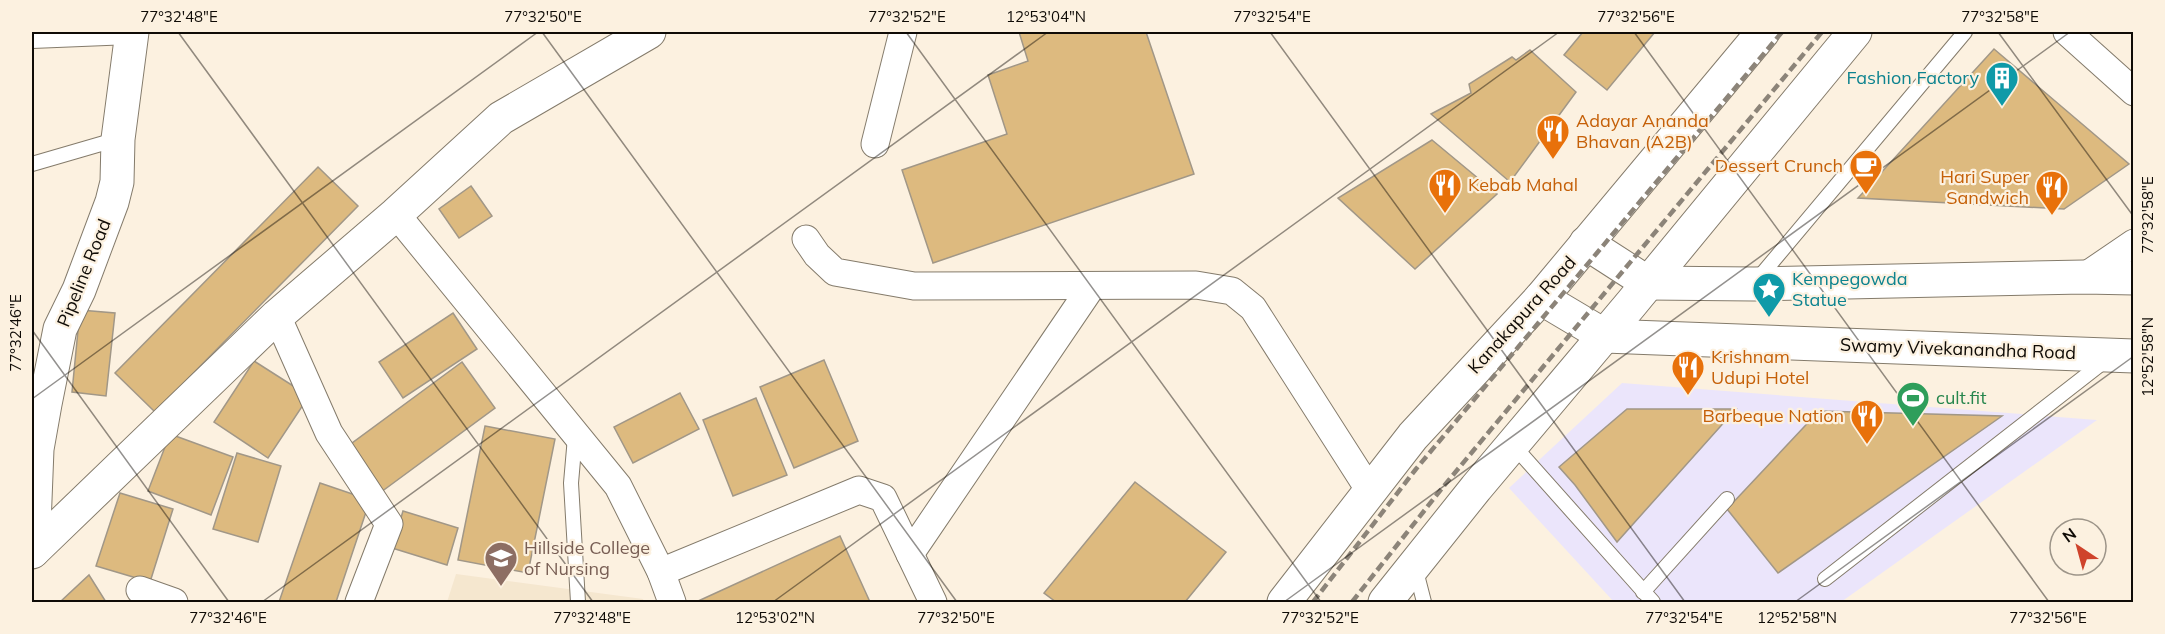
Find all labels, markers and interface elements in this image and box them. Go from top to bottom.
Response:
text: 77°32'48"E [140,7,218,26]
text: 77°32'50"E [504,7,582,26]
text: 77°32'52"E [868,7,946,26]
text: 12°53'04"N [1006,7,1086,26]
text: 77°32'54"E [1233,7,1311,26]
text: 77°32'56"E [1597,7,1675,26]
text: 77°32'58"E [1961,7,2039,26]
building icon: Fashion Factory [1984,60,2020,107]
place label: Fashion Factory [1847,66,1979,89]
place label: Adayar Ananda Bhavan (A2B) [1576,109,1709,153]
restaurant icon: Adayar Ananda Bhavan (A2B) [1535,113,1571,160]
cafe icon: Dessert Crunch [1848,148,1884,195]
place label: Dessert Crunch [1715,154,1843,177]
place label: Hari Super Sandwich [1940,165,2029,209]
restaurant icon: Kebab Mahal [1427,167,1463,214]
restaurant icon: Hari Super Sandwich [2034,169,2070,216]
place label: Kebab Mahal [1468,173,1578,196]
text: 77°32'58"E [2138,176,2157,254]
street label: Pipeline Road [51,216,116,330]
street label: Kanakapura Road [1463,251,1581,378]
place label: Kempegowda Statue [1792,267,1908,311]
place icon: Kempegowda Statue [1751,271,1787,318]
text: 77°32'46"E [6,294,25,372]
text: 12°52'58"N [2138,317,2157,397]
street label: Swamy Vivekanandha Road [1840,333,2076,364]
place label: Krishnam Udupi Hotel [1711,345,1809,389]
restaurant icon: Krishnam Udupi Hotel [1670,349,1706,396]
sports icon: cult.fit [1895,380,1931,427]
place label: cult.fit [1936,386,1987,409]
restaurant icon: Barbeque Nation [1849,398,1885,445]
place label: Barbeque Nation [1703,404,1844,427]
north arrow [2048,517,2108,577]
text: N [2058,523,2080,547]
place label: Hillside College of Nursing [524,536,650,580]
school or university icon: Hillside College of Nursing [483,540,519,587]
text: 77°32'46"E [189,608,267,627]
text: 77°32'48"E [553,608,631,627]
text: 12°53'02"N [735,608,815,627]
text: 77°32'50"E [917,608,995,627]
text: 77°32'52"E [1281,608,1359,627]
text: 77°32'54"E [1645,608,1723,627]
text: 12°52'58"N [1757,608,1837,627]
text: 77°32'56"E [2009,608,2087,627]

